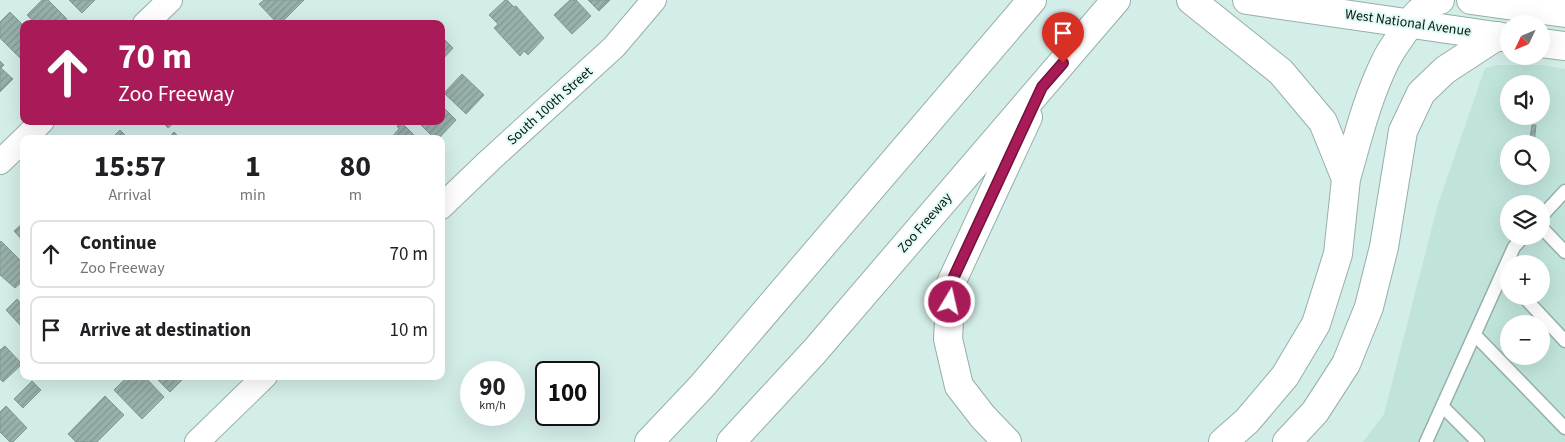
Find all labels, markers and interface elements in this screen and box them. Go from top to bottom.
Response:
street label: West National Avenue [1344,4,1472,42]
pin [1042,12,1084,63]
north arrow [1500,15,1550,65]
map controls [1500,15,1550,365]
icon: arrive [1049,19,1077,47]
text: 70 m [118,32,192,82]
icon: ahead [35,40,100,105]
street label: South 100th Street [503,62,597,150]
button: sound [1500,75,1550,125]
text: Zoo Freeway [118,78,234,110]
button: search [1500,135,1550,185]
text: 15:57 [94,145,166,188]
text: 1 [245,145,261,188]
text: 80 [340,145,371,188]
text: Arrival [108,184,151,206]
text: min [240,184,266,206]
text: m [349,184,362,206]
street label: Zoo Freeway [893,188,957,258]
button: layers [1500,195,1550,245]
text: Continue [80,230,157,257]
icon: ahead [37,240,65,268]
text: 70 m [390,241,428,268]
button: + [1500,255,1550,305]
text: Zoo Freeway [80,257,165,279]
position arrow [923,275,975,327]
button: − [1500,315,1550,365]
icon: arrive [37,316,65,344]
text: Arrive at destination [80,317,251,344]
text: 10 m [390,317,428,344]
speed limit sign: 100 [535,361,600,426]
text: 90 [479,369,506,405]
text: km/h [479,397,506,414]

